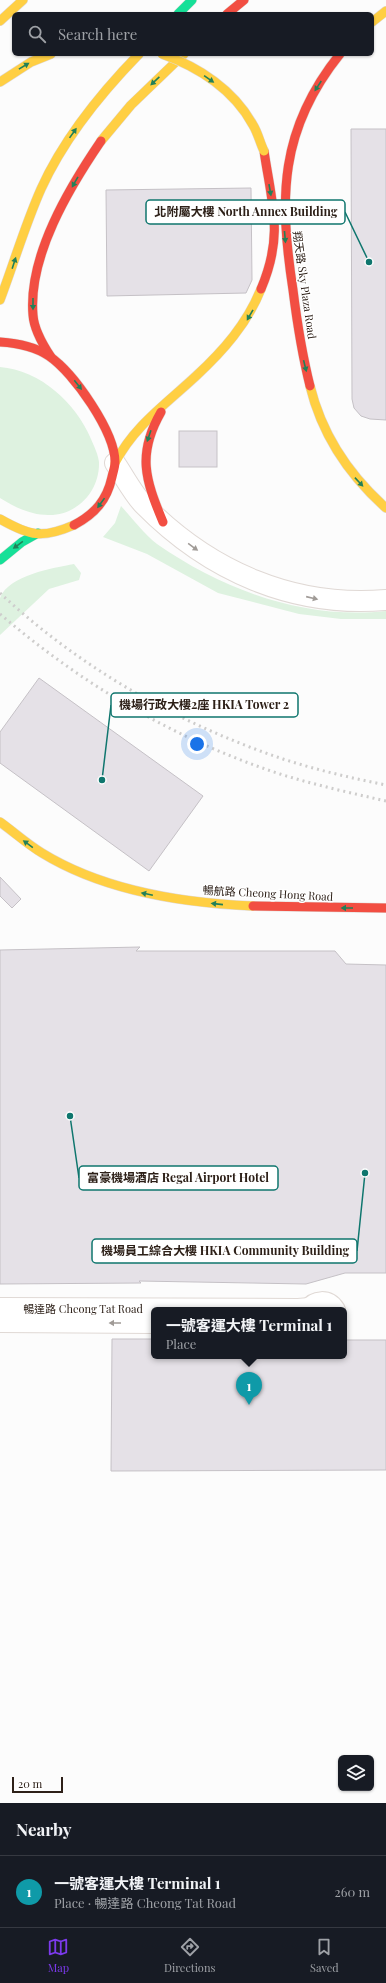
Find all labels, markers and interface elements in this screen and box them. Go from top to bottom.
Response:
search box [12,12,374,56]
icon: search [26,23,48,45]
text: Search here [58,24,137,44]
one-way arrow [19,62,29,70]
one-way arrow [204,75,214,83]
one-way arrow [150,76,160,86]
one-way arrow [314,80,321,92]
one-way arrow [69,128,77,138]
one-way arrow [71,176,78,188]
one-way arrow [267,183,273,196]
callout: 北附屬大樓 North Annex Building [146,200,345,224]
text: 北附屬大樓 North Annex Building [155,203,338,219]
street label: 翔天路 Sky Plaza Road [290,230,320,341]
one-way arrow [282,231,289,243]
one-way arrow [11,257,17,269]
one-way arrow [30,298,36,311]
one-way arrow [246,309,253,320]
one-way arrow [302,360,308,372]
one-way arrow [74,379,82,390]
one-way arrow [146,431,152,443]
one-way arrow [355,477,364,487]
one-way arrow [97,498,105,509]
one-way arrow [13,541,24,549]
one-way arrow [187,543,198,551]
one-way arrow [305,595,318,601]
callout: 機場行政大樓2座 HKIA Tower 2 [111,693,298,717]
text: 機場行政大樓2座 HKIA Tower 2 [119,696,289,712]
your location [187,734,207,754]
one-way arrow [23,840,33,848]
street label: 暢航路 Cheong Hong Road [202,882,334,904]
one-way arrow [141,891,153,897]
one-way arrow [211,901,223,907]
one-way arrow [340,905,353,911]
callout: 富豪機場酒店 Regal Airport Hotel [79,1166,278,1190]
text: 富豪機場酒店 Regal Airport Hotel [87,1169,269,1185]
callout: 機場員工綜合大樓 HKIA Community Building [92,1239,357,1263]
text: 機場員工綜合大樓 HKIA Community Building [101,1242,349,1258]
street label: 暢達路 Cheong Tat Road [23,1301,143,1316]
popup [151,1307,347,1359]
text: 一號客運大樓 Terminal 1 [166,1315,332,1335]
one-way arrow [108,1320,121,1326]
text: Place [166,1335,196,1352]
pin: 1 [236,1372,262,1405]
map controls [338,1755,374,1791]
button: layers [338,1755,374,1791]
scale bar [12,1775,63,1794]
text: 20 m [18,1776,42,1791]
text: Nearby [16,1818,71,1840]
text: 一號客運大樓 Terminal 1 [54,1873,221,1893]
text: 1 [27,1883,31,1900]
text: 260 m [334,1883,370,1900]
text: Place · 暢達路 Cheong Tat Road [54,1894,236,1911]
tab: Map [47,1936,69,1975]
tab: Directions [164,1936,215,1975]
tab: Saved [310,1936,339,1975]

